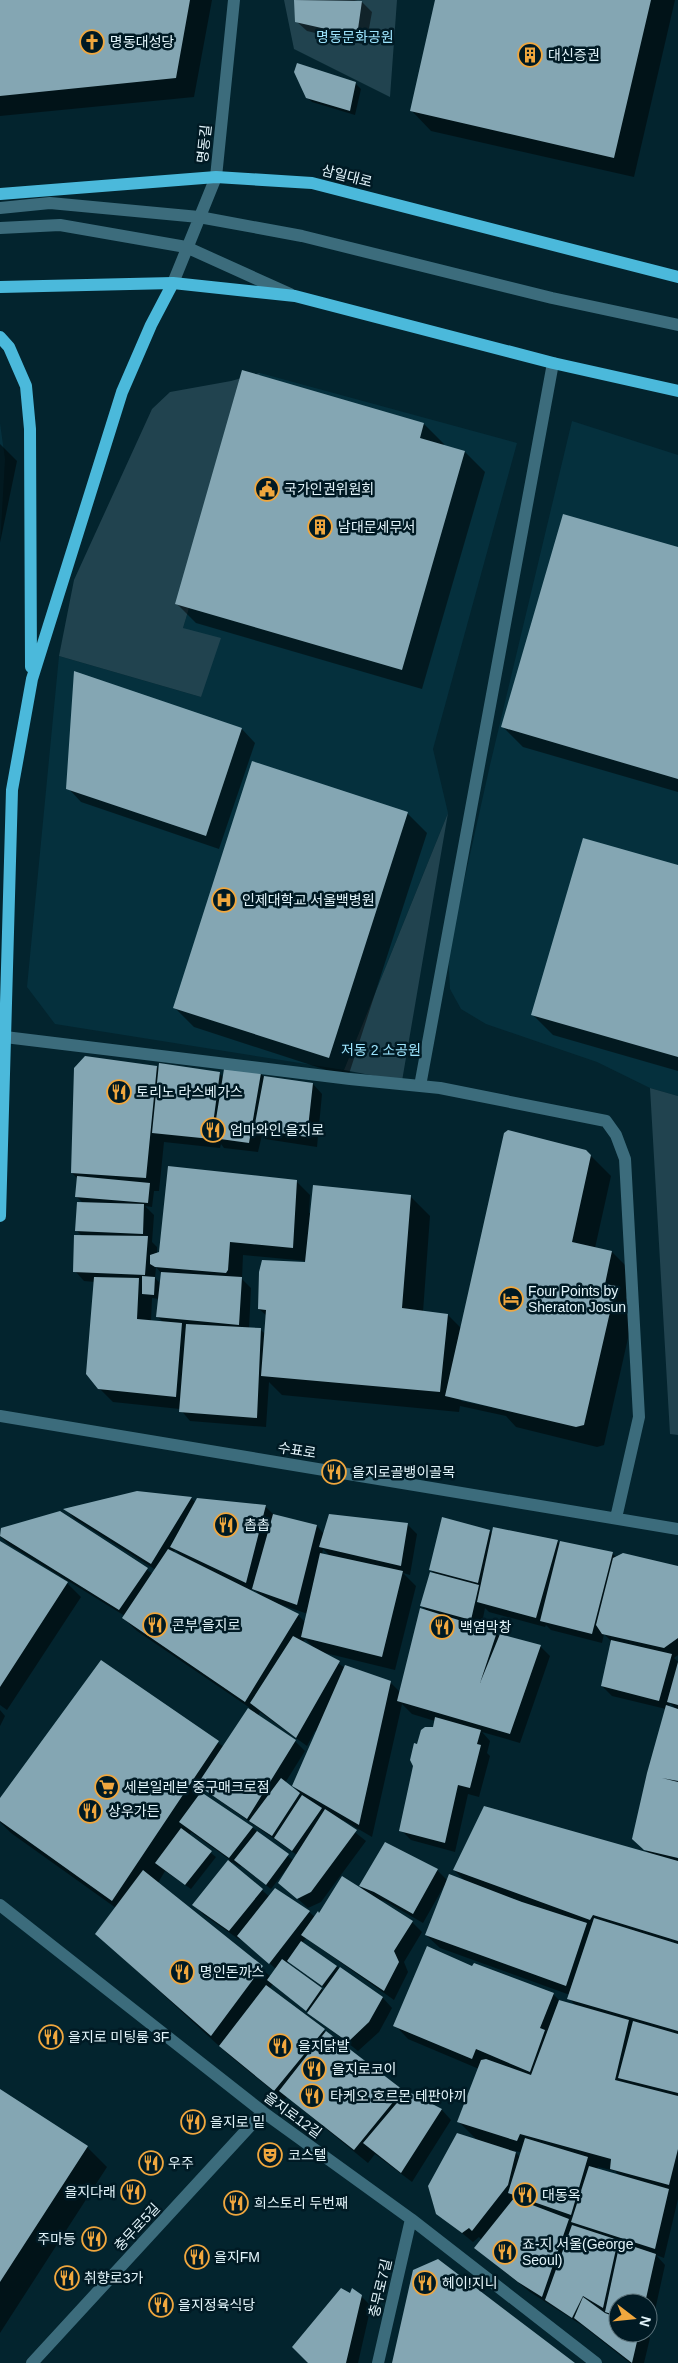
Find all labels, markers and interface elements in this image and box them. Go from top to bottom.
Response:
church icon: 명동대성당 [79,29,105,55]
park label: 명동문화공원 [316,29,394,45]
place label: 명동대성당 [110,34,175,50]
building icon: 대신증권 [517,42,543,68]
place label: 대신증권 [548,47,600,63]
street label: 명동길 [194,124,214,164]
street label: 삼일대로 [320,162,374,190]
public building icon: 국가인권위원회 [254,476,280,502]
place label: 국가인권위원회 [284,481,374,497]
building icon: 남대문세무서 [307,514,333,540]
place label: 남대문세무서 [338,519,415,535]
hospital icon: 인제대학교 서울백병원 [211,887,237,913]
place label: 인제대학교 서울백병원 [242,892,375,908]
park label: 저동 2 소공원 [341,1042,421,1058]
restaurant icon: 토리노 라스베가스 [106,1079,132,1105]
place label: 토리노 라스베가스 [136,1084,243,1100]
restaurant icon: 엄마와인 을지로 [200,1117,226,1143]
place label: 엄마와인 을지로 [230,1122,324,1138]
place label: Four Points by Sheraton Josun [528,1283,626,1315]
hotel icon: Four Points by Sheraton Josun [498,1286,524,1312]
street label: 수표로 [277,1439,317,1461]
restaurant icon: 을지로골뱅이골목 [321,1459,347,1485]
place label: 을지로골뱅이골목 [352,1464,455,1480]
restaurant icon: 촙촙 [213,1512,239,1538]
place label: 촙촙 [244,1517,270,1533]
restaurant icon: 콘부 을지로 [142,1612,168,1638]
restaurant icon: 백염막창 [429,1614,455,1640]
place label: 콘부 을지로 [172,1617,240,1633]
place label: 백염막창 [460,1619,512,1635]
supermarket icon: 세븐일레븐 중구매크로점 [94,1774,120,1800]
place label: 세븐일레븐 중구매크로점 [124,1779,270,1795]
restaurant icon: 상우가든 [77,1798,103,1824]
place label: 상우가든 [108,1803,160,1819]
restaurant icon: 명인돈까스 [169,1959,195,1985]
place label: 명인돈까스 [200,1964,265,1980]
restaurant icon: 을지로 미팅룸 3F [38,2024,64,2050]
place label: 을지로 미팅룸 3F [68,2029,169,2045]
restaurant icon: 을지닭발 [267,2033,293,2059]
place label: 을지닭발 [298,2038,350,2054]
restaurant icon: 을지로코이 [301,2056,327,2082]
place label: 을지로코이 [332,2061,396,2077]
restaurant icon: 타케오 호르몬 테판야끼 [299,2083,325,2109]
place label: 타케오 호르몬 테판야끼 [330,2088,467,2104]
street label: 을지로12길 [261,2089,325,2141]
restaurant icon: 을지로 밑 [180,2109,206,2135]
place label: 을지로 밑 [210,2114,265,2130]
theatre icon: 코스텔 [257,2142,283,2168]
place label: 코스텔 [288,2147,327,2163]
restaurant icon: 우주 [138,2150,164,2176]
place label: 우주 [168,2155,194,2171]
restaurant icon: 을지다래 [120,2179,146,2205]
restaurant icon: 대동옥 [512,2182,538,2208]
place label: 을지다래 [64,2184,116,2200]
place label: 대동옥 [542,2187,581,2203]
restaurant icon: 희스토리 두번째 [223,2190,249,2216]
place label: 희스토리 두번째 [254,2195,348,2211]
street label: 충무로5길 [111,2200,163,2254]
restaurant icon: 주마등 [81,2226,107,2252]
place label: 주마등 [37,2231,76,2247]
place label: 죠-지 서울(George Seoul) [522,2236,634,2268]
restaurant icon: 죠-지 서울(George Seoul) [492,2239,518,2265]
restaurant icon: 을지FM [184,2244,210,2270]
place label: 을지FM [214,2249,260,2265]
street label: 충무로7길 [366,2257,394,2319]
restaurant icon: 취향로3가 [54,2265,80,2291]
place label: 취향로3가 [84,2270,143,2286]
restaurant icon: 헤이!지니 [412,2270,438,2296]
place label: 헤이!지니 [442,2275,497,2291]
restaurant icon: 을지정육식당 [148,2292,174,2318]
north arrow [608,2293,658,2343]
place label: 을지정육식당 [178,2297,255,2313]
text: N [636,2315,655,2329]

